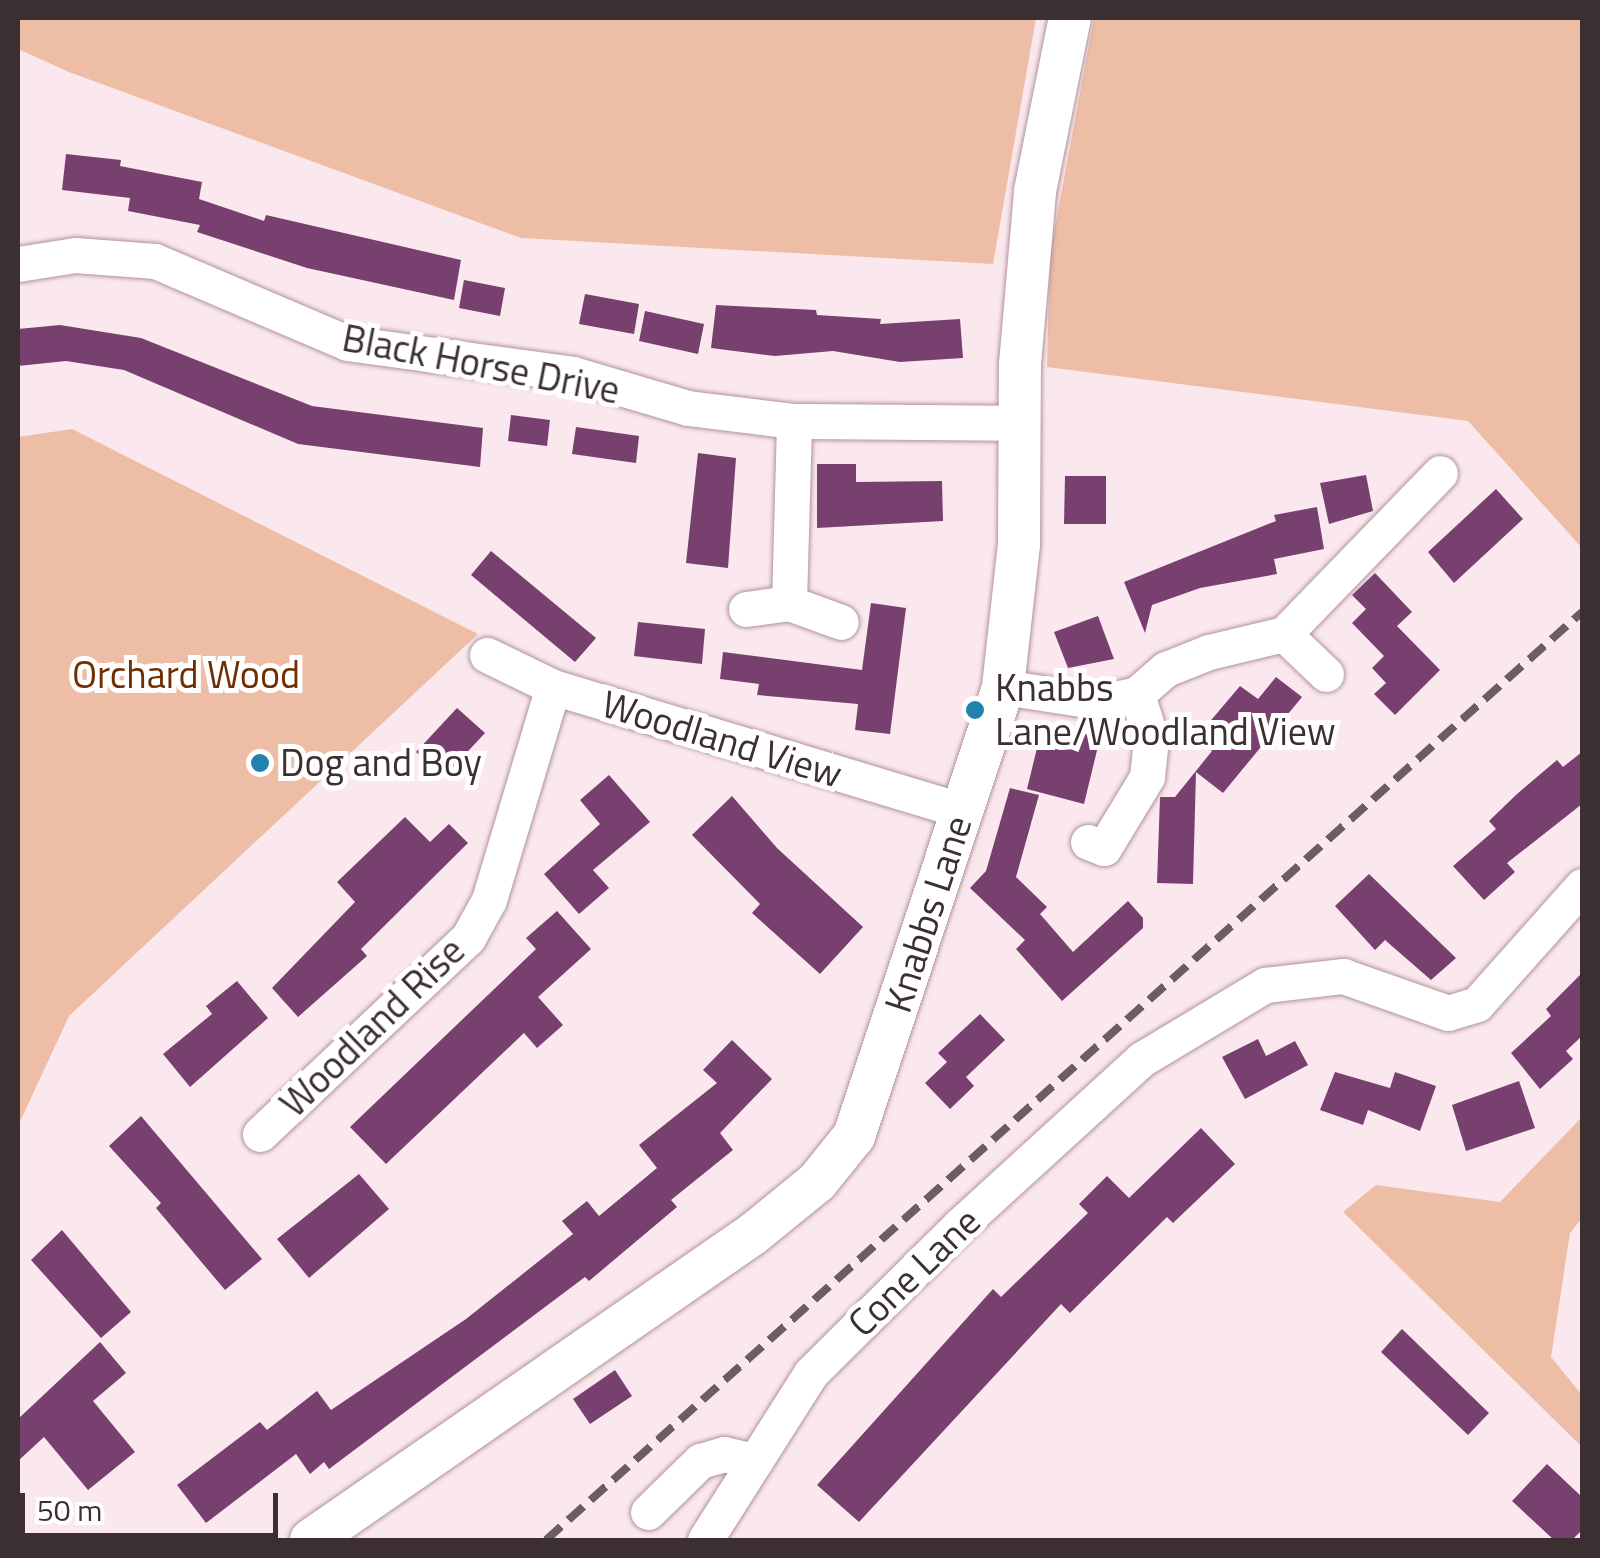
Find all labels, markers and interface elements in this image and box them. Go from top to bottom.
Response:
street label: Black Horse Drive [339,315,623,413]
park label: Orchard Wood [72,652,300,698]
place label: Knabbs Lane/Woodland View [995,665,1336,754]
street label: Woodland View [597,681,847,797]
marker: Knabbs Lane/Woodland View [964,699,986,721]
place label: Dog and Boy [280,740,482,786]
marker: Dog and Boy [249,752,271,774]
street label: Knabbs Lane [875,810,981,1018]
street label: Woodland Rise [270,928,474,1126]
street label: Cone Lane [839,1198,989,1346]
scale bar [25,1473,282,1535]
text: 50 m [37,1487,102,1533]

